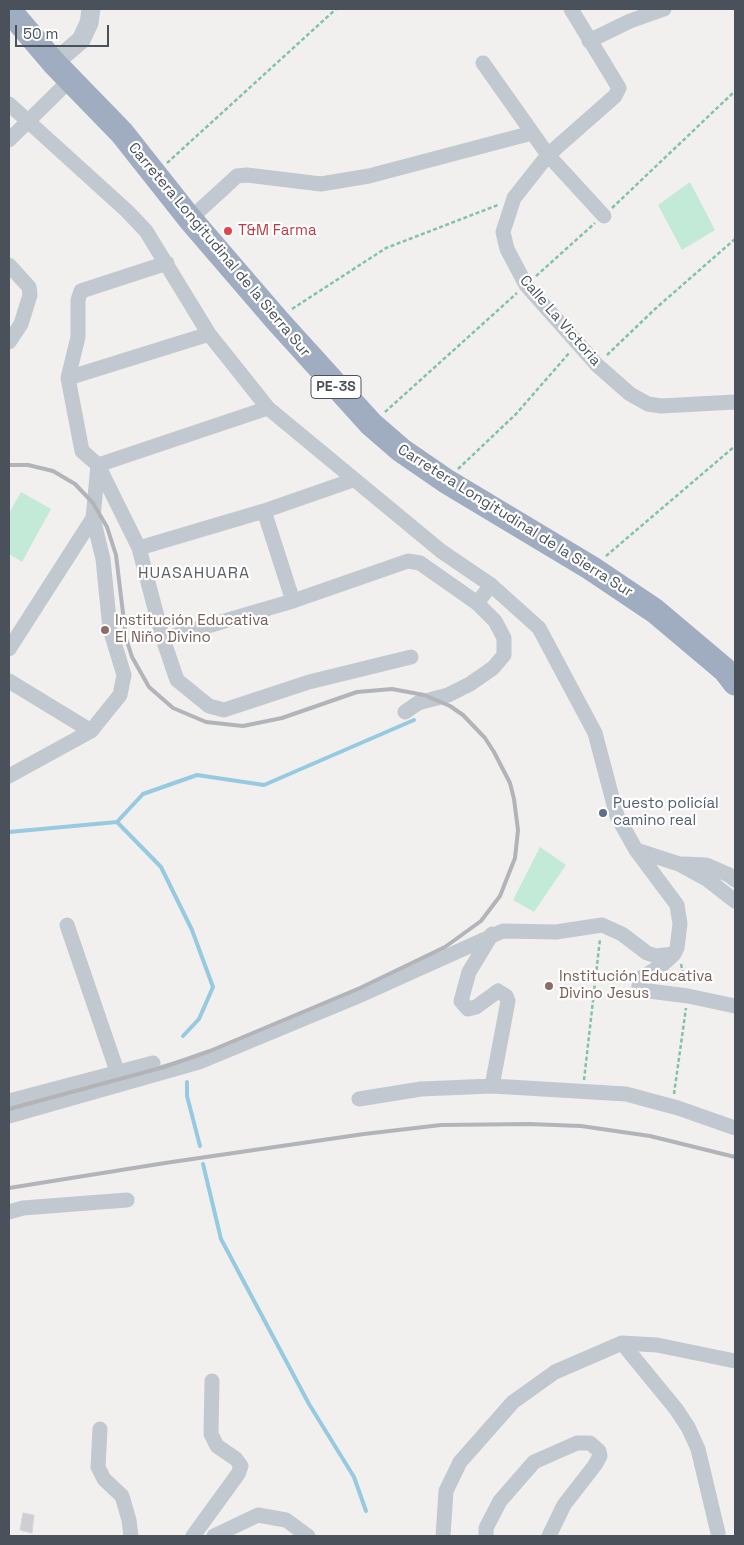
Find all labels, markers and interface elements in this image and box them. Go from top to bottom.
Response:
scale bar [18,15,111,47]
text: 50 m [23,24,58,43]
street label: Carretera Longitudinal de la Sierra Sur [124,139,314,361]
place label: T&M Farma [238,222,317,240]
marker: T&M Farma [222,225,234,237]
street label: Calle La Victoria [516,272,604,370]
road number: PE-3S [311,376,361,398]
street label: Carretera Longitudinal de la Sierra Sur [394,441,636,601]
district label: HUASAHUARA [137,564,251,584]
place label: Institución Educativa El Niño Divino [115,612,269,647]
marker: Institución Educativa El Niño Divino [99,624,111,636]
place label: Puesto policíal camino real [613,795,719,830]
marker: Puesto policíal camino real [597,807,609,819]
place label: Institución Educativa Divino Jesus [559,968,713,1003]
marker: Institución Educativa Divino Jesus [543,980,555,992]

